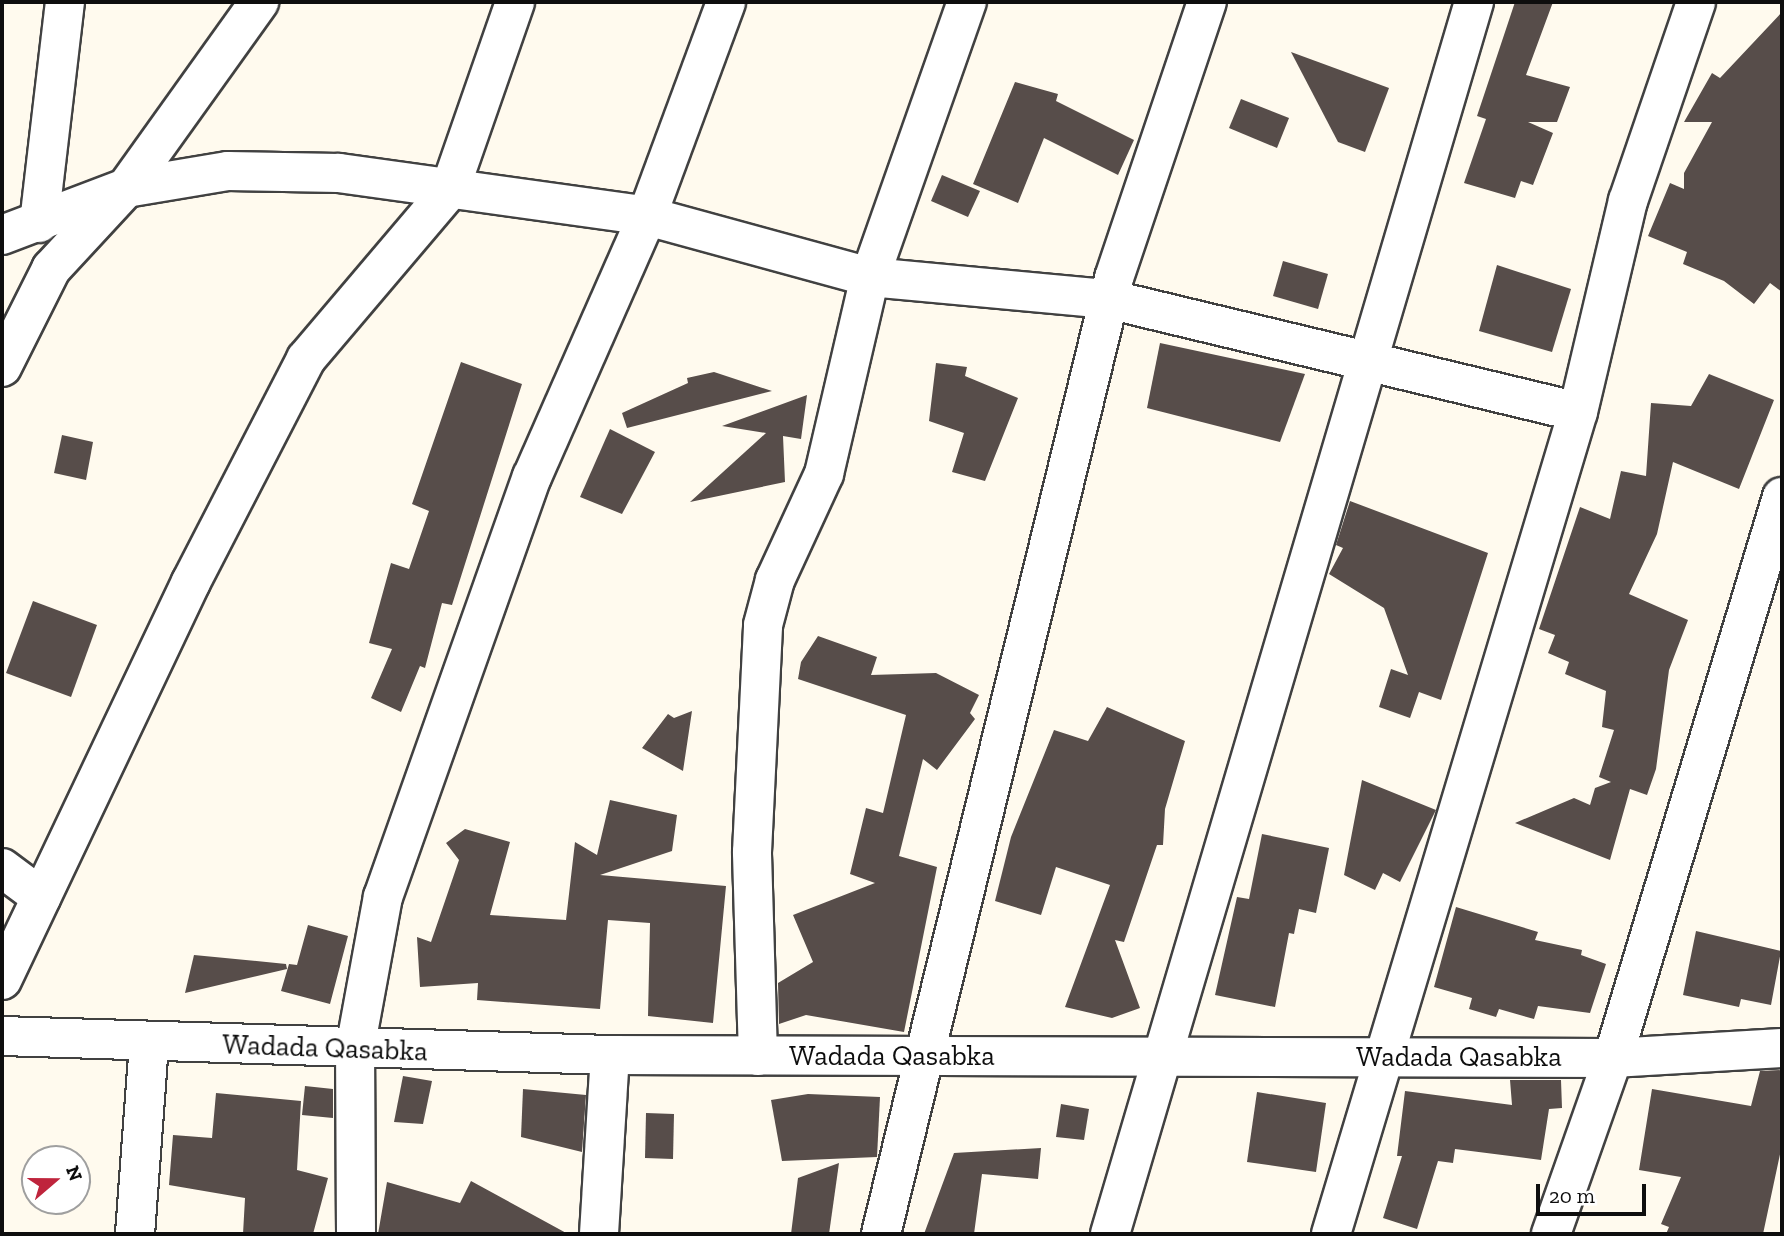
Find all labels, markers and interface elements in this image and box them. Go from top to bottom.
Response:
street label: Wadada Qasabka [222,1028,428,1068]
street label: Wadada Qasabka [789,1039,995,1073]
street label: Wadada Qasabka [1356,1040,1562,1074]
north arrow [21,1145,91,1215]
text: N [61,1163,88,1184]
scale bar [1539,1170,1649,1214]
text: 20 m [1549,1183,1595,1208]

